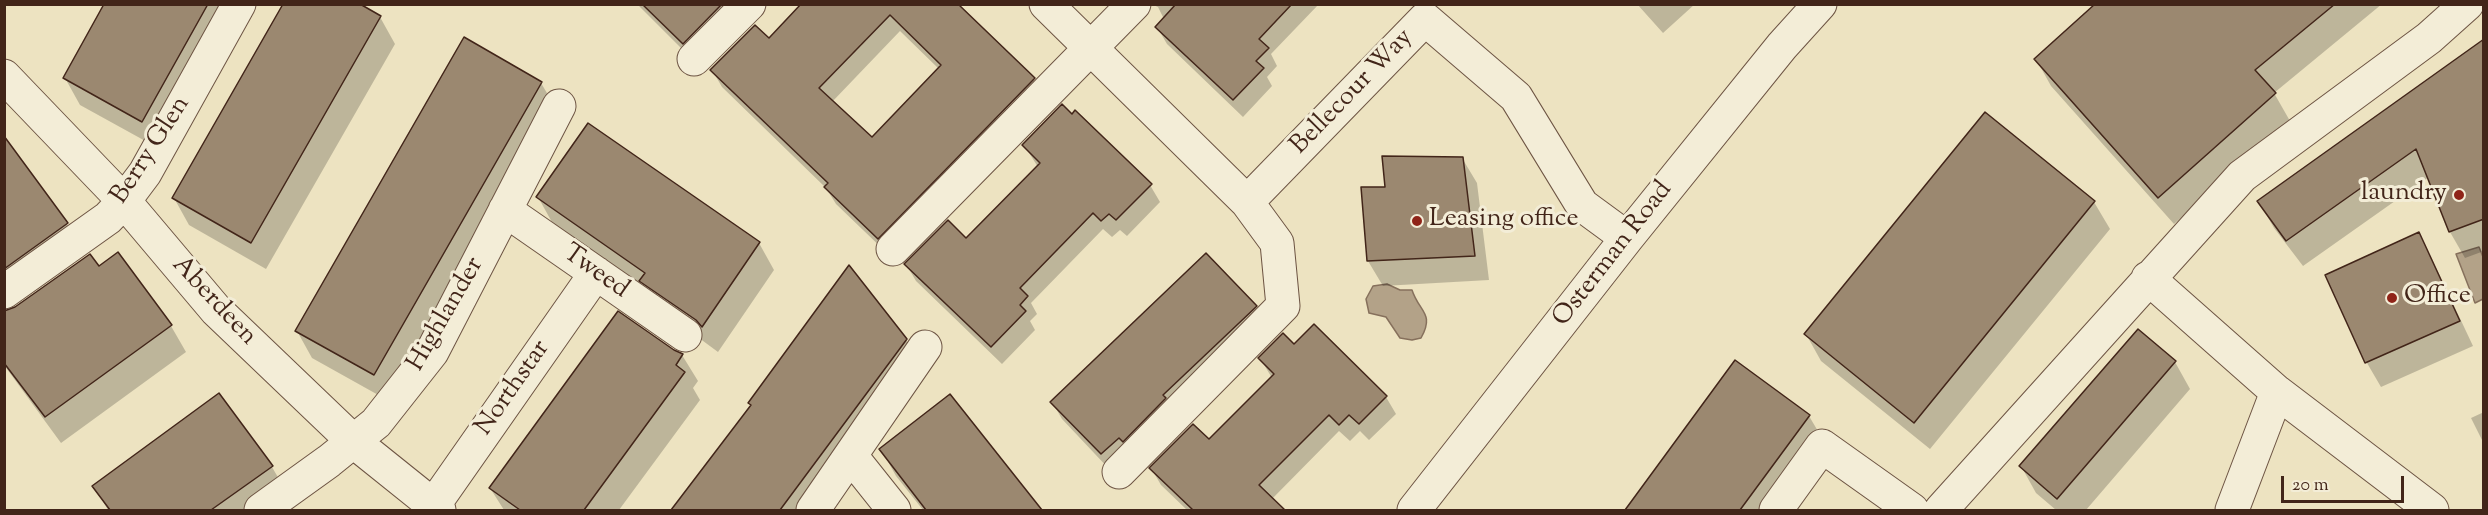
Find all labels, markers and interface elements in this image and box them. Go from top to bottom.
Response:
street label: Bellecour Way [1285,24,1421,162]
street label: Berry Glen [106,91,198,211]
street label: Osterman Road [1548,176,1680,334]
place label: laundry [2361,179,2447,211]
marker: laundry [2452,188,2466,202]
place label: Leasing office [1429,205,1579,237]
marker: Leasing office [1410,214,1424,228]
street label: Tweed [556,239,634,307]
street label: Aberdeen [164,251,262,353]
street label: Highlander [402,252,492,378]
place label: Office [2404,282,2471,314]
marker: Office [2385,291,2399,305]
street label: Northstar [470,335,558,443]
scale bar [2284,464,2407,502]
text: 20 m [2292,473,2329,499]

